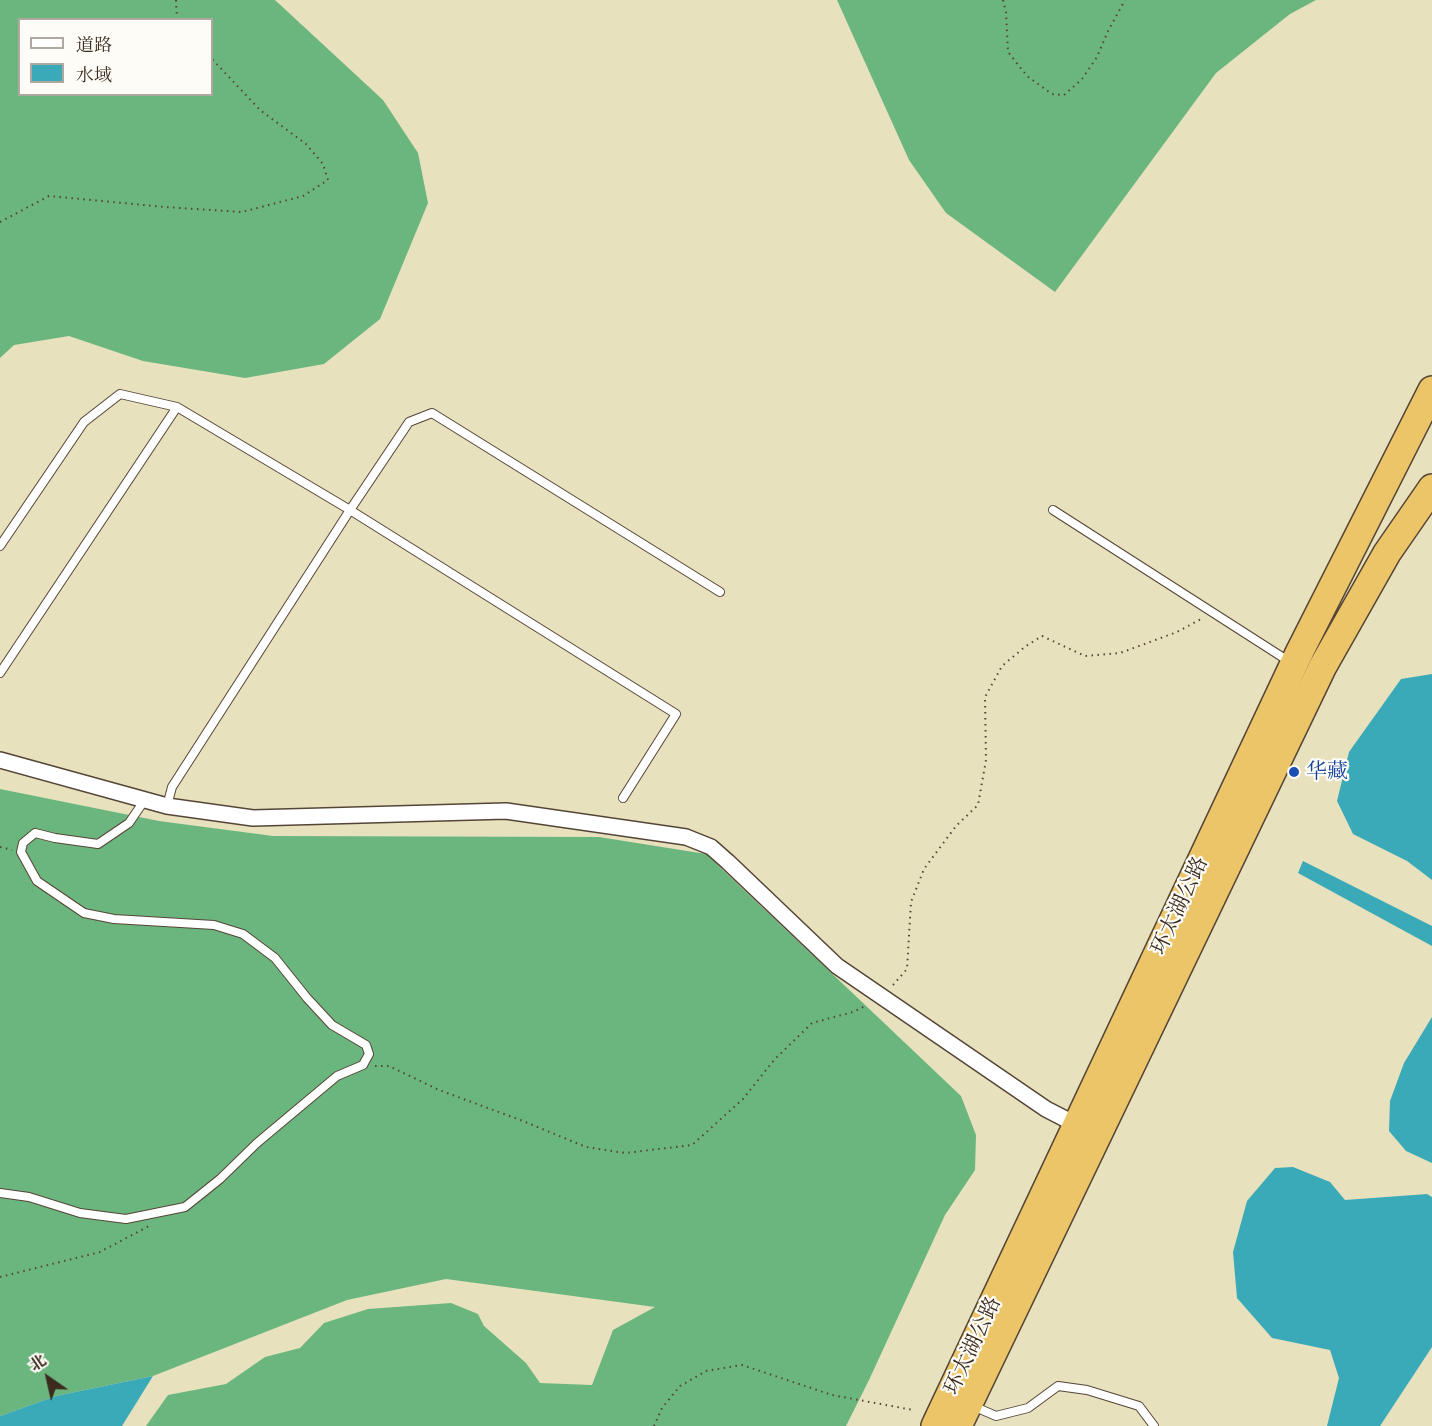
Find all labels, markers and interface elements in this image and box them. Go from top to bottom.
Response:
legend [18,18,213,96]
text: 道路 [76,33,112,56]
text: 水域 [76,63,112,86]
place label: 华藏 [1306,759,1348,785]
marker: 华藏 [1287,765,1301,779]
street label: 环太湖公路 [1146,853,1214,959]
street label: 环太湖公路 [939,1293,1007,1399]
north arrow [18,1348,78,1408]
text: 北 [25,1349,50,1376]

